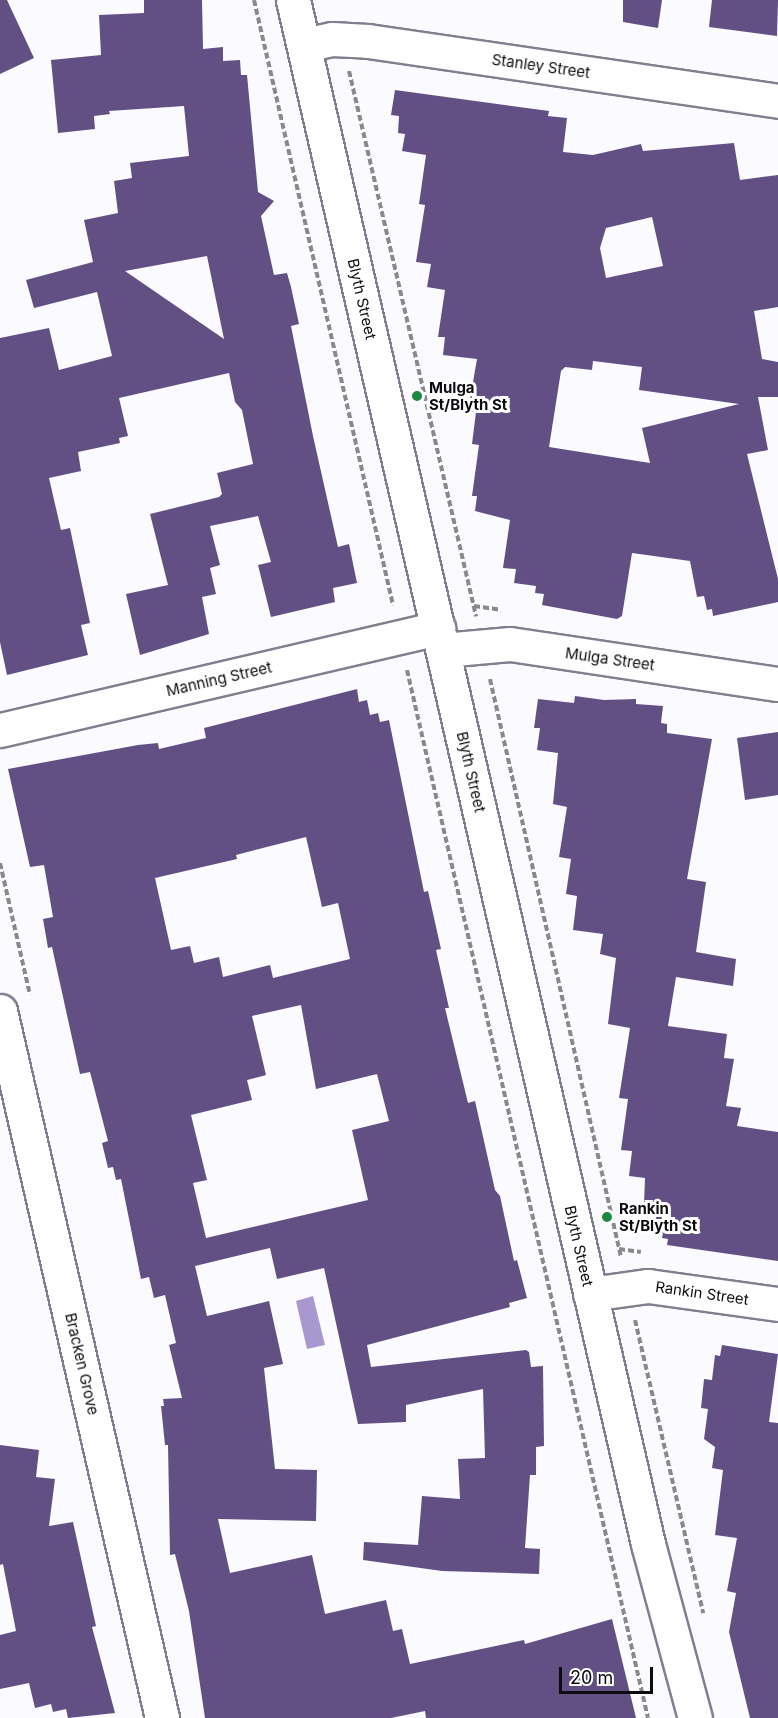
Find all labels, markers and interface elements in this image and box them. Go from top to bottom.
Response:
street label: Stanley Street [491,50,591,82]
street label: Blyth Street [344,257,380,341]
place label: Mulga St/Blyth St [429,378,507,413]
marker: Mulga St/Blyth St [410,389,424,403]
street label: Mulga Street [564,644,656,674]
street label: Manning Street [164,658,274,700]
street label: Blyth Street [453,730,489,814]
place label: Rankin St/Blyth St [619,1199,697,1234]
street label: Blyth Street [561,1204,597,1288]
marker: Rankin St/Blyth St [600,1210,614,1224]
street label: Rankin Street [654,1278,750,1308]
street label: Bracken Grove [61,1311,103,1417]
scale bar [562,1655,656,1693]
text: 20 m [570,1667,613,1688]

